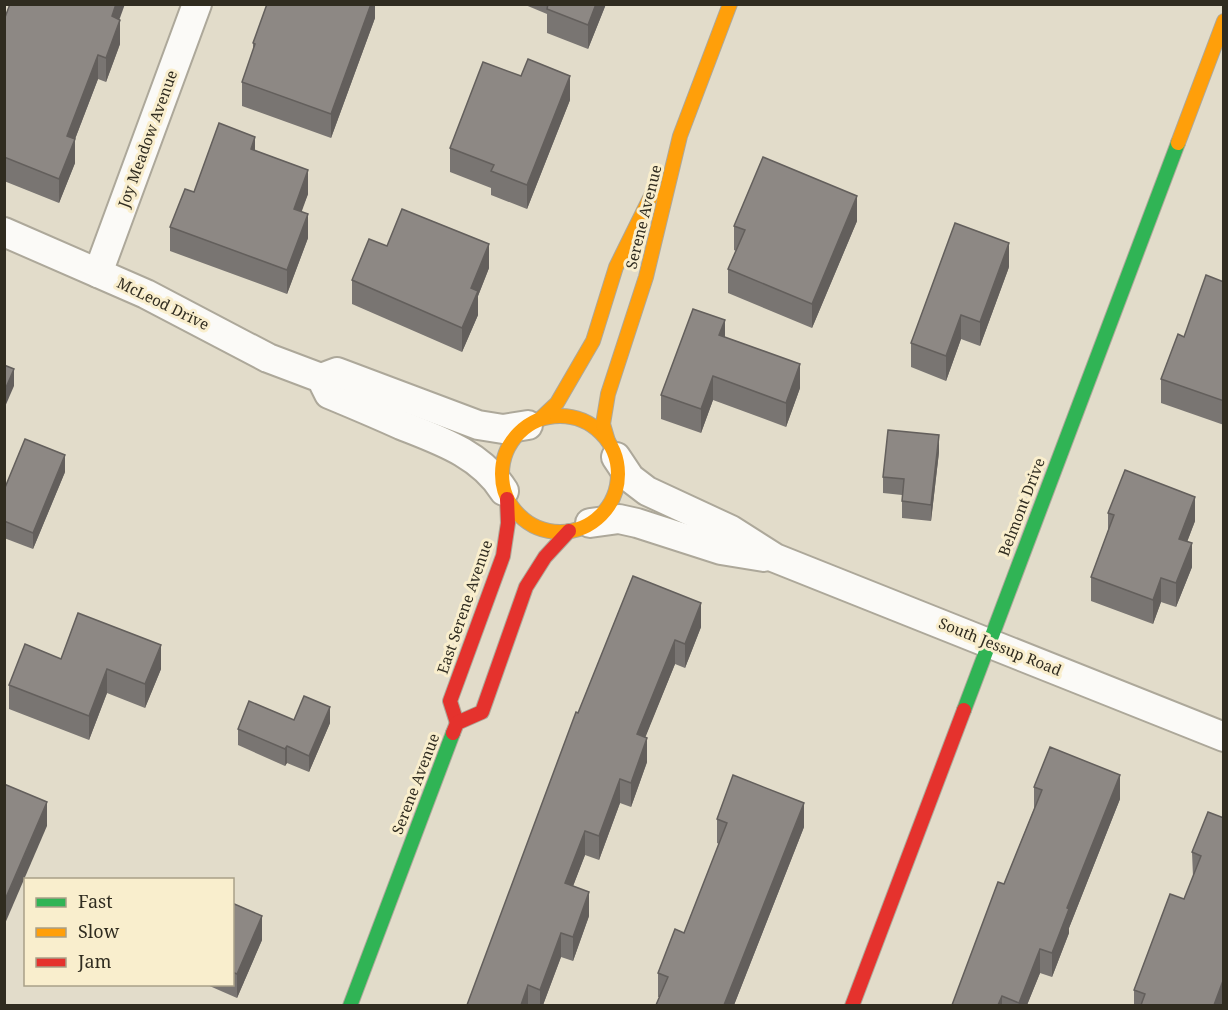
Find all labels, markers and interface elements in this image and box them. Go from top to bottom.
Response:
street label: Joy Meadow Avenue [113,67,181,211]
street label: Serene Avenue [620,163,666,271]
street label: McLeod Drive [114,272,213,334]
street label: Belmont Drive [993,455,1049,559]
street label: East Serene Avenue [432,537,496,676]
street label: South Jessup Road [936,612,1065,680]
street label: Serene Avenue [387,730,443,837]
legend [24,878,234,986]
text: Fast [78,889,113,913]
text: Slow [78,919,120,943]
text: Jam [77,949,112,973]

